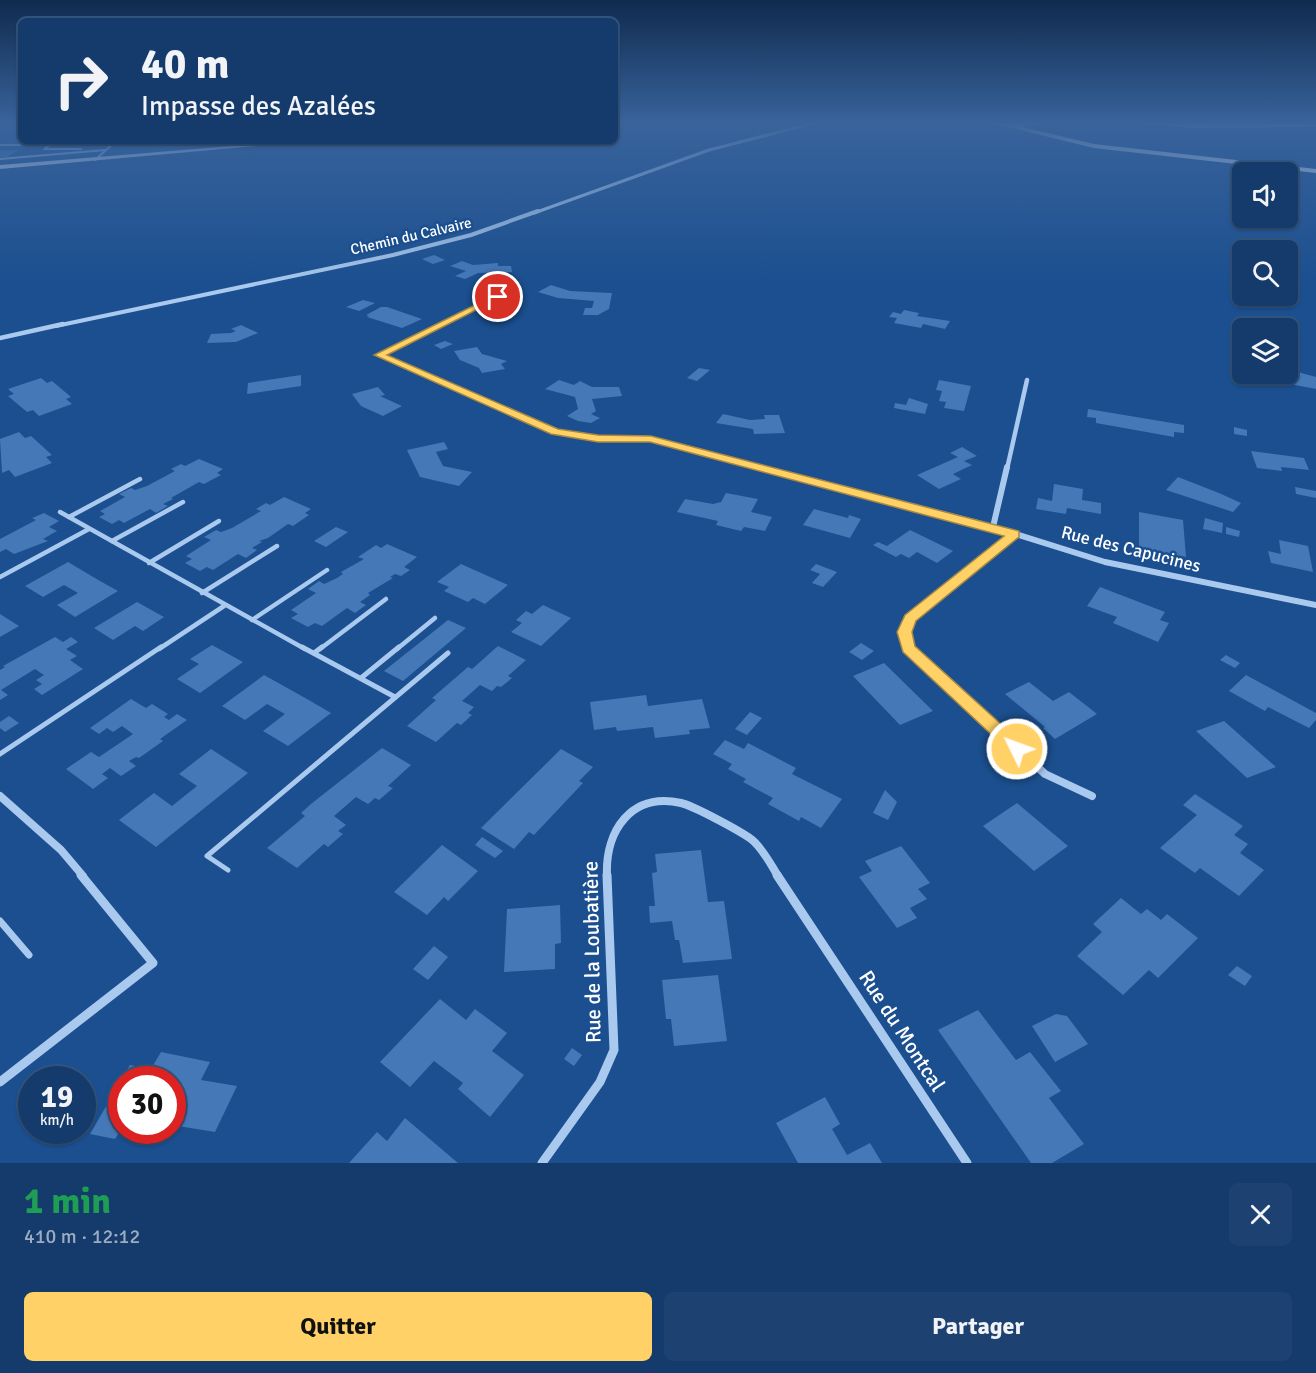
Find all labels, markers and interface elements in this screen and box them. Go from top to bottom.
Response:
text: 40 m [141,39,230,90]
icon: right [42,42,120,120]
text: Impasse des Azalées [141,90,376,123]
map controls [1232,162,1298,384]
button: sound [1232,162,1298,228]
street label: Chemin du Calvaire [349,213,473,259]
button: search [1232,240,1298,306]
pin [472,271,523,322]
icon: arrive [481,280,514,313]
button: layers [1232,318,1298,384]
street label: Rue des Capucines [1059,521,1203,577]
position arrow [985,717,1049,781]
street label: Rue de la Loubatière [577,861,607,1043]
street label: Rue du Montcal [853,966,951,1096]
speed limit sign: 30 [108,1066,186,1144]
text: 19 [41,1079,73,1116]
text: km/h [40,1111,74,1129]
text: 1 min [24,1179,111,1224]
button: close [1229,1183,1292,1246]
text: 410 m · 12:12 [24,1224,140,1249]
button: Quitter [24,1292,652,1361]
button: Partager [664,1292,1292,1361]

